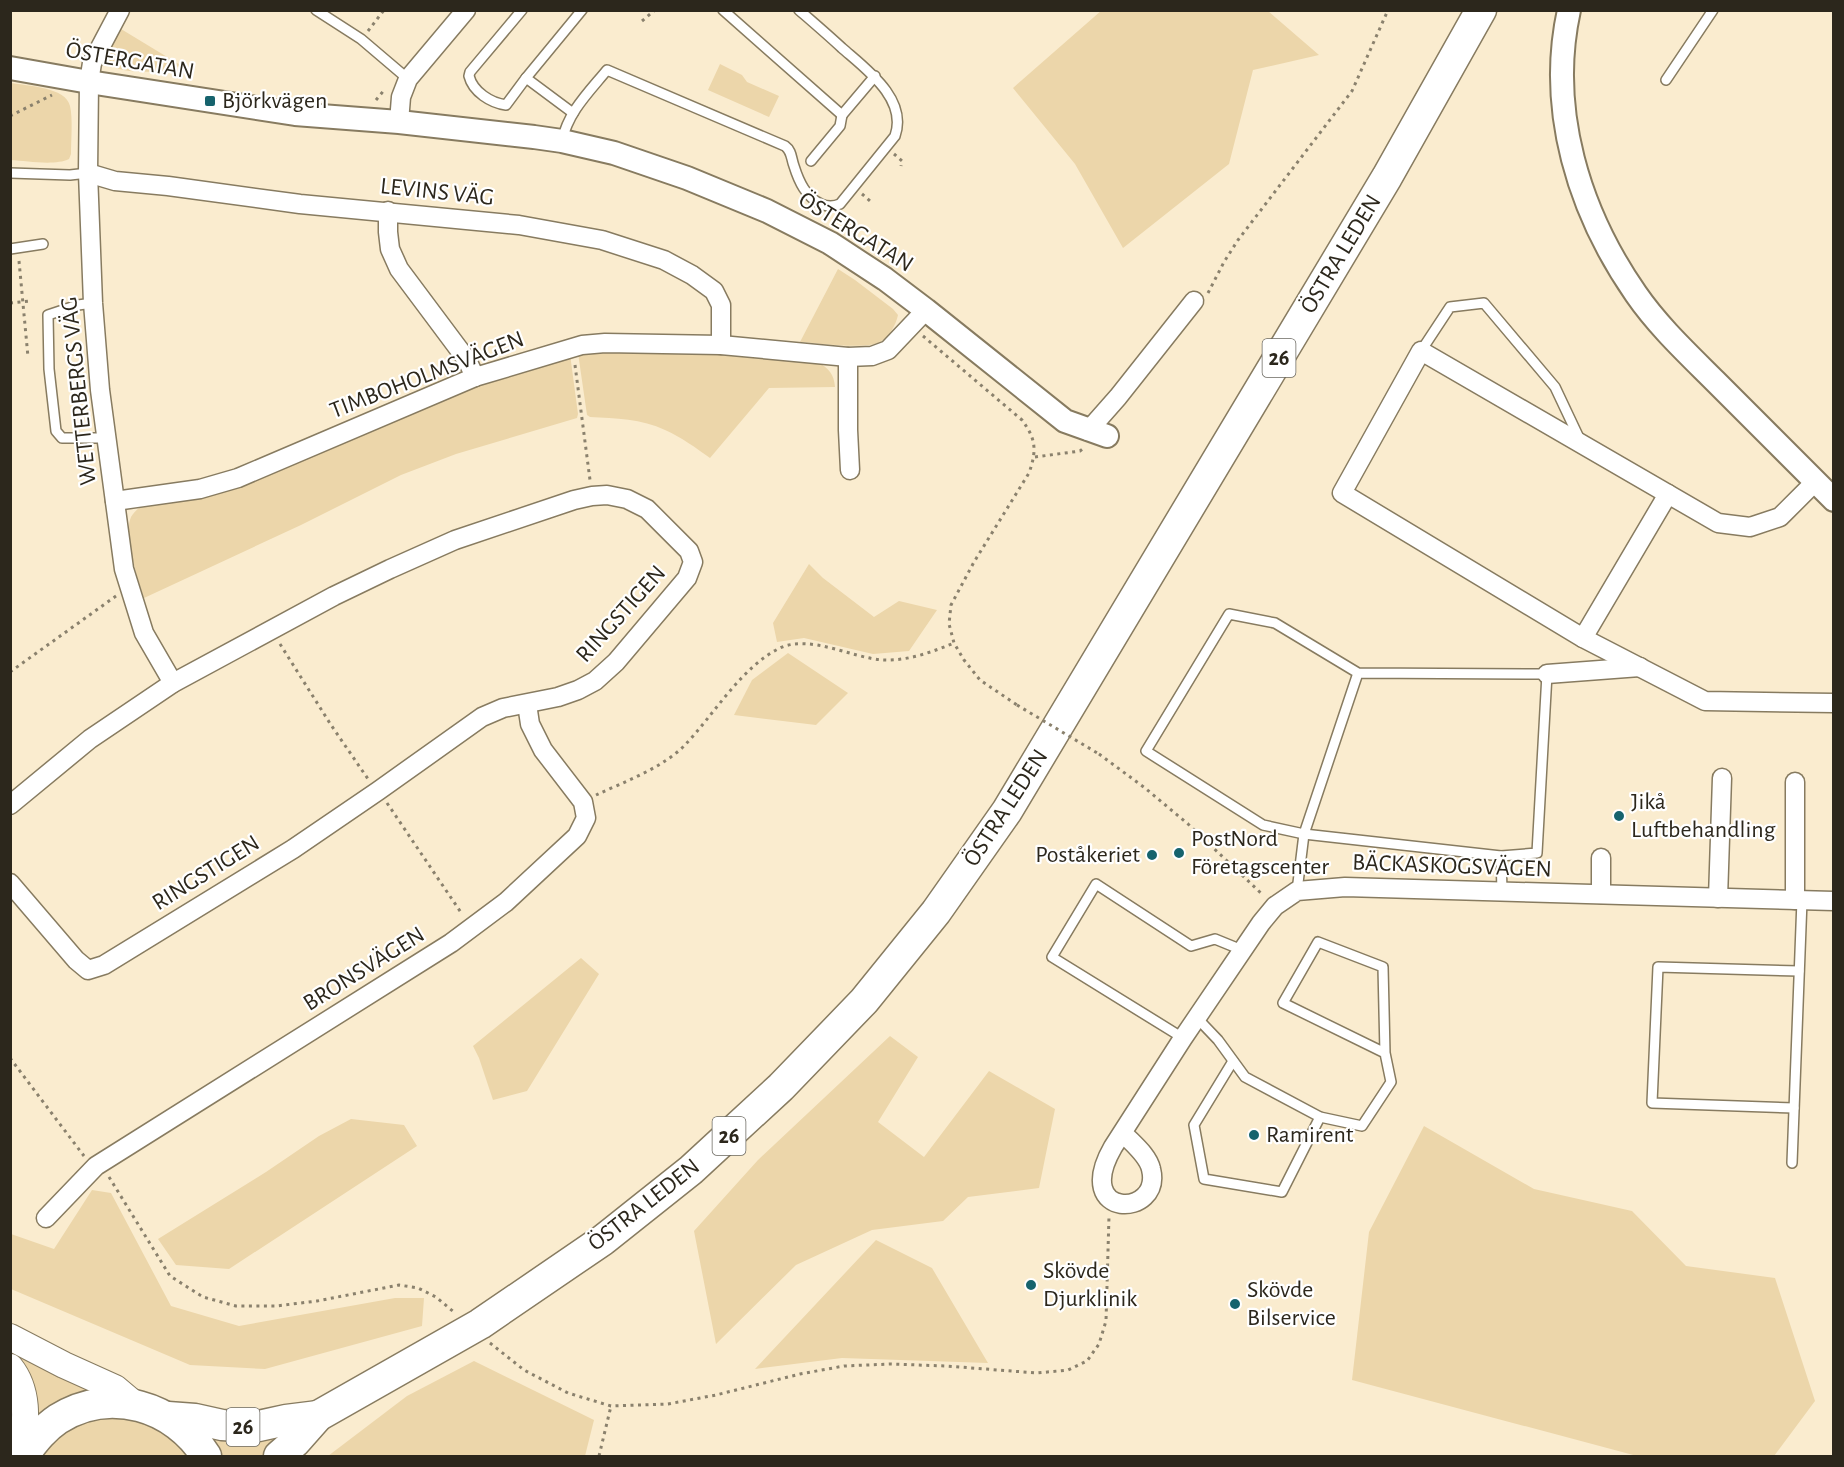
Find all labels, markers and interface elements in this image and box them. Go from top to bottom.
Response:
street label: ÖSTERGATAN [64,37,196,84]
place label: Björkvägen [222,89,328,113]
marker: Björkvägen [203,94,217,108]
street label: LEVINS VÄG [379,173,495,210]
street label: ÖSTERGATAN [794,186,918,277]
street label: ÖSTRA LEDEN [1295,190,1386,318]
street label: WETTERBERGS VÄG [56,295,101,487]
street label: TIMBOHOLMSVÄGEN [326,326,527,423]
road number: 26 [1262,339,1296,377]
street label: RINGSTIGEN [572,561,670,667]
street label: ÖSTRA LEDEN [959,745,1053,871]
place label: Jikå Luftbehandling [1631,790,1776,842]
marker: Jikå Luftbehandling [1612,809,1626,823]
place label: PostNord Företagscenter [1191,827,1329,879]
street label: RINGSTIGEN [148,831,264,915]
place label: Poståkeriet [1035,843,1140,867]
marker: PostNord Företagscenter [1172,846,1186,860]
marker: Poståkeriet [1145,848,1159,862]
street label: BÄCKASKOGSVÄGEN [1352,850,1552,881]
street label: BRONSVÄGEN [299,921,429,1016]
road number: 26 [712,1117,746,1155]
place label: Ramirent [1266,1123,1354,1147]
marker: Ramirent [1247,1128,1261,1142]
street label: ÖSTRA LEDEN [583,1153,704,1256]
place label: Skövde Djurklinik [1043,1259,1137,1311]
marker: Skövde Djurklinik [1024,1278,1038,1292]
place label: Skövde Bilservice [1247,1278,1336,1330]
marker: Skövde Bilservice [1228,1297,1242,1311]
road number: 26 [226,1408,260,1446]

